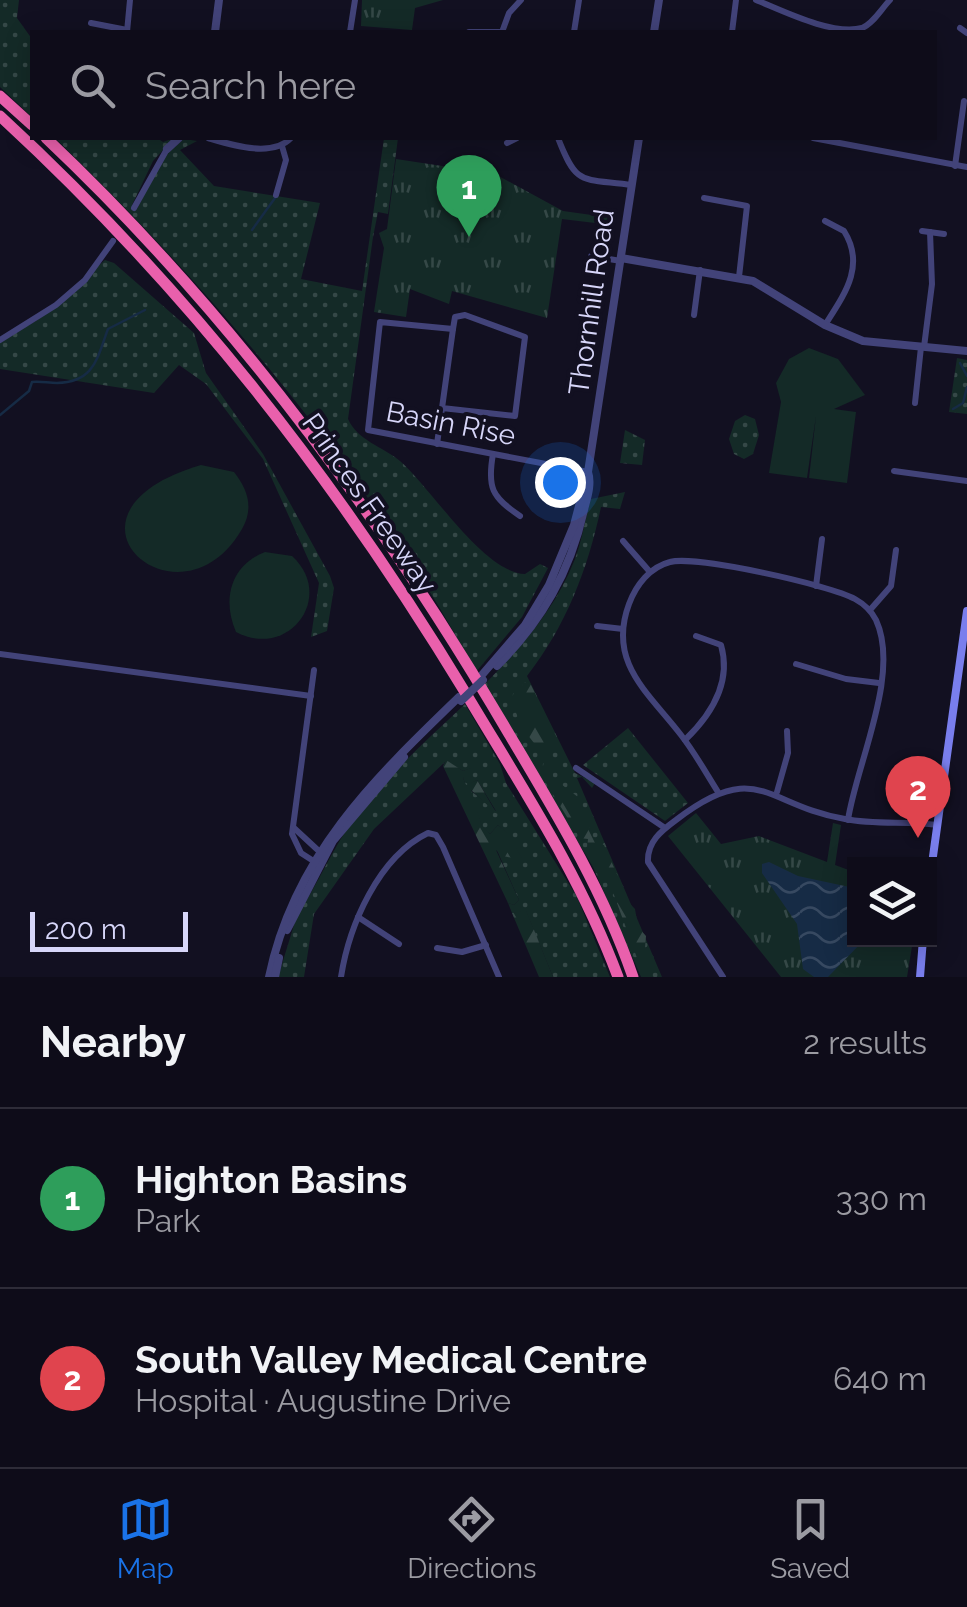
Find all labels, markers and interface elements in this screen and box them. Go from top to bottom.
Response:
search box [30,30,937,140]
icon: search [65,58,120,113]
text: Search here [145,63,356,108]
pin: 1 [436,154,502,237]
street label: Thornhill Road [562,207,621,397]
street label: Basin Rise [383,395,518,452]
street label: Princes Freeway [295,407,444,599]
your location [535,457,586,508]
pin: 2 [886,756,950,838]
map controls [847,857,937,947]
button: layers [847,857,937,947]
scale bar [30,907,188,951]
text: 200 m [45,913,127,946]
text: Nearby [40,1018,186,1067]
text: 2 results [803,1024,927,1061]
text: Highton Basins [135,1157,407,1202]
text: 1 [65,1180,80,1217]
text: 330 m [836,1180,927,1217]
text: Park [135,1202,200,1239]
text: South Valley Medical Centre [135,1337,647,1382]
text: 2 [63,1360,82,1397]
text: 640 m [833,1360,927,1397]
text: Hospital · Augustine Drive [135,1382,511,1419]
tab: Map [117,1492,174,1585]
tab: Directions [407,1492,537,1585]
tab: Saved [770,1492,850,1585]

